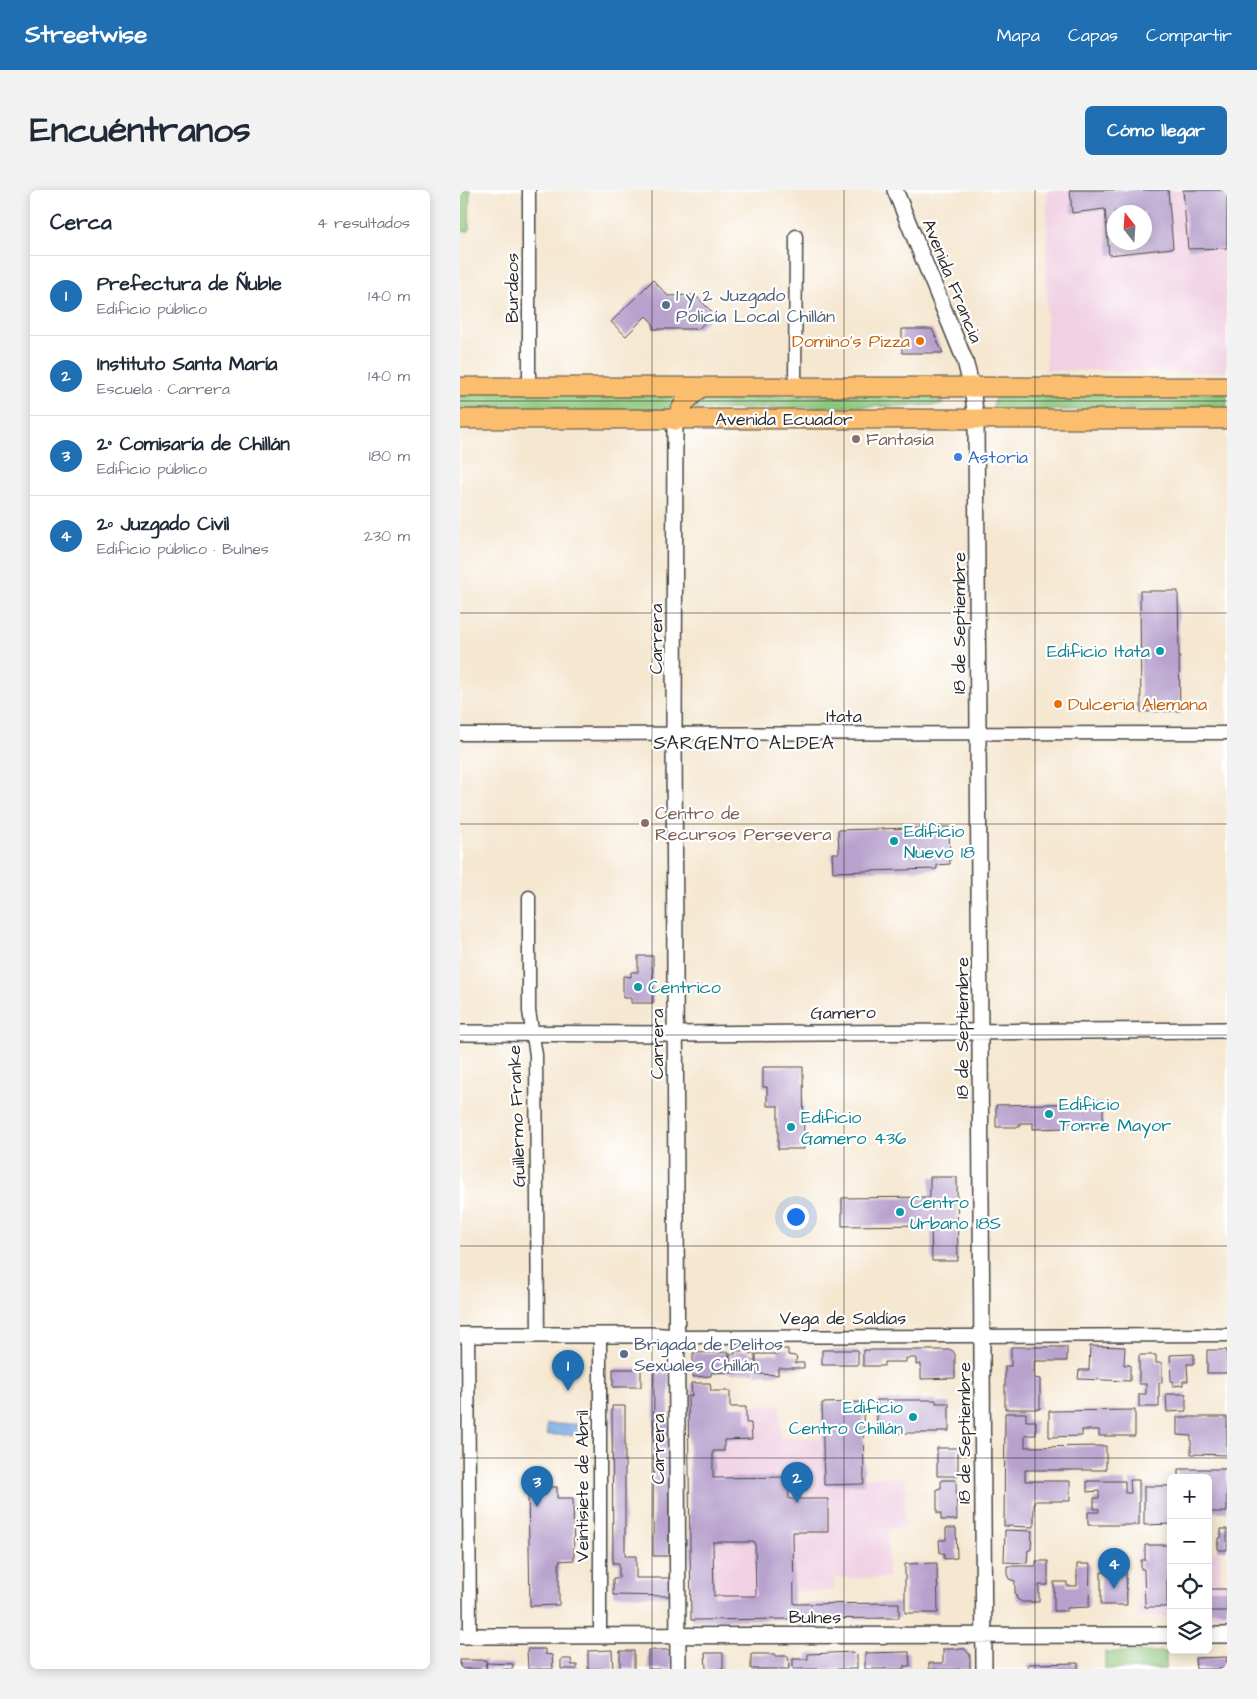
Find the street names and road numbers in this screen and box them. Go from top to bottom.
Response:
street label: Avenida Francia [916,215,988,347]
street label: Burdeos [500,253,525,323]
street label: Avenida Ecuador [715,407,853,432]
street label: 18 de Septiembre [947,552,972,694]
street label: Carrera [644,604,669,674]
street label: Itata [826,704,862,729]
street label: 18 de Septiembre [950,957,975,1099]
street label: Gamero [810,1000,876,1026]
street label: Carrera [645,1009,670,1079]
street label: Guillermo Franke [502,1044,532,1188]
street label: Vega de Saldías [780,1306,906,1332]
street label: 18 de Septiembre [952,1362,977,1504]
street label: Veintisiete de Abril [570,1410,595,1562]
street label: Carrera [646,1414,671,1484]
street label: Bulnes [789,1605,841,1630]

